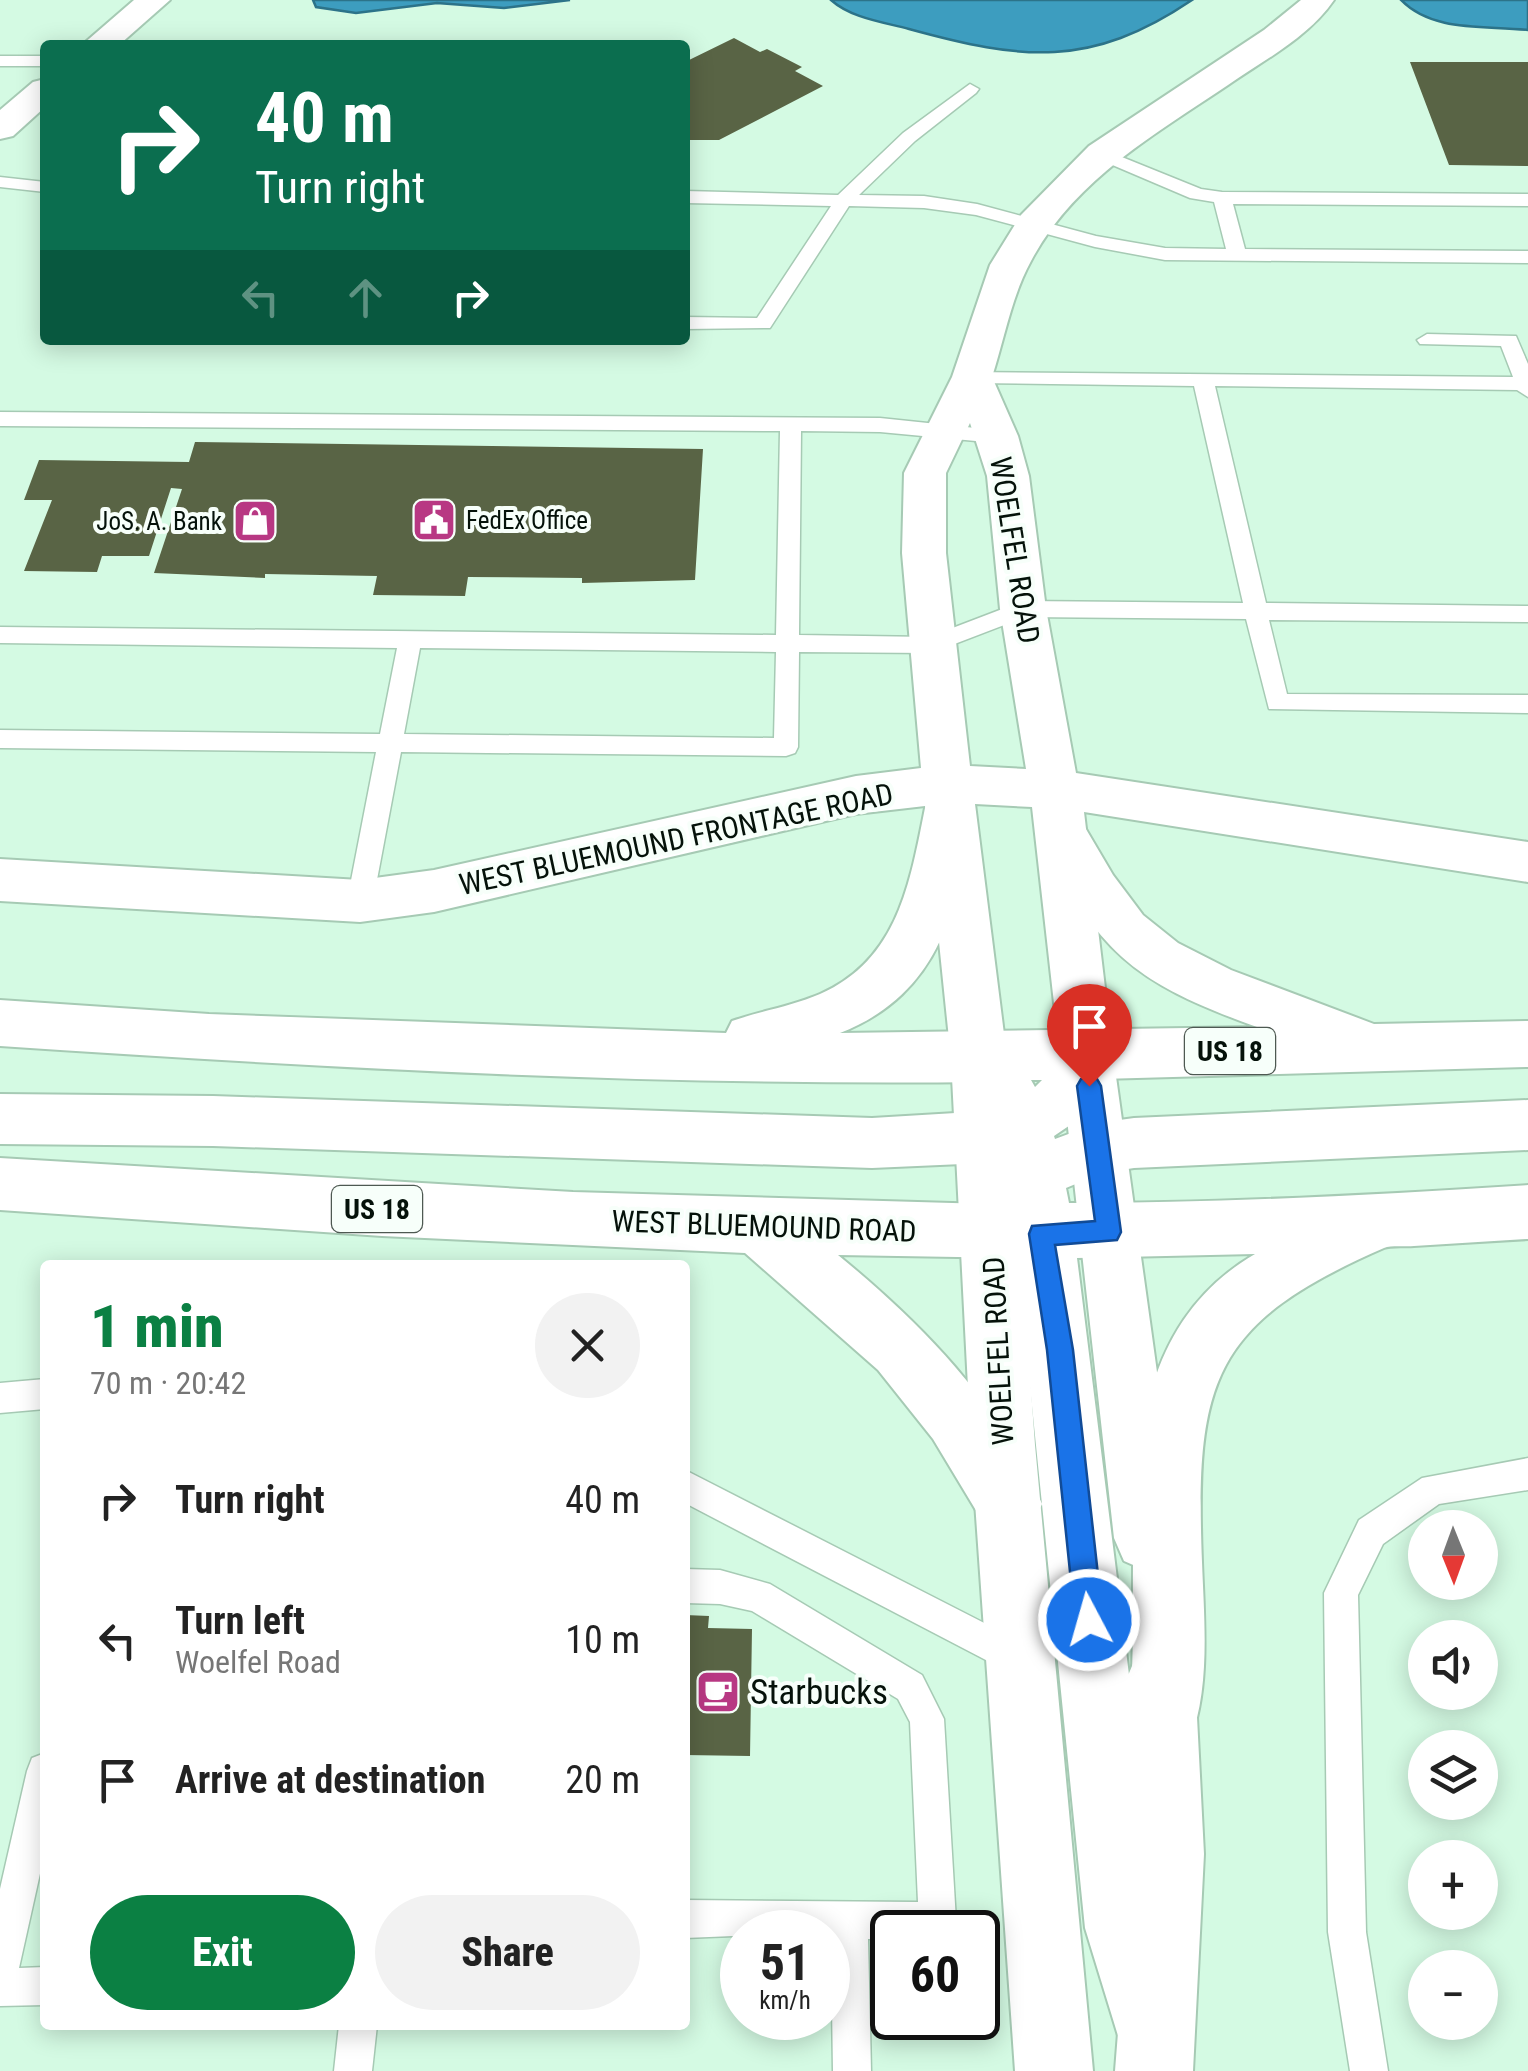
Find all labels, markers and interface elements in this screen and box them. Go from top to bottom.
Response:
text: 40 m [255,77,394,159]
icon: right [90,80,220,210]
text: Turn right [255,161,425,214]
icon: left [233,270,288,325]
icon: ahead [338,270,393,325]
icon: right [443,270,498,325]
street label: WOELFEL ROAD [983,454,1047,646]
public building icon: FedEx Office [411,497,457,543]
shop icon: JoS. A. Bank [232,498,278,544]
place label: FedEx Office [466,506,588,535]
place label: JoS. A. Bank [96,507,223,536]
street label: WEST BLUEMOUND FRONTAGE ROAD [456,776,896,902]
pin [1047,984,1132,1087]
icon: arrive [1062,999,1117,1054]
road number: US 18 [1185,1028,1275,1074]
road number: US 18 [332,1186,422,1232]
street label: WEST BLUEMOUND ROAD [611,1203,917,1249]
street label: WOELFEL ROAD [976,1256,1020,1446]
text: 1 min [90,1291,224,1362]
button: close [535,1293,640,1398]
text: 70 m · 20:42 [90,1364,246,1402]
icon: right [90,1473,145,1528]
text: Turn right [175,1478,325,1522]
text: 40 m [565,1478,640,1522]
north arrow [1408,1510,1498,1600]
map controls [1408,1510,1498,2040]
position arrow [1037,1568,1141,1672]
text: Turn left [175,1599,305,1643]
icon: left [90,1613,145,1668]
text: 10 m [565,1618,640,1662]
button: sound [1408,1620,1498,1710]
text: Woelfel Road [175,1643,341,1681]
cafe icon: Starbucks [695,1669,741,1715]
place label: Starbucks [750,1672,888,1713]
button: layers [1408,1730,1498,1820]
icon: arrive [90,1753,145,1808]
text: Arrive at destination [175,1758,485,1802]
text: 20 m [565,1758,640,1802]
button: + [1408,1840,1498,1930]
button: Exit [90,1895,355,2010]
button: Share [375,1895,640,2010]
speed limit sign: 60 [870,1910,1000,2040]
text: 51 [760,1934,810,1992]
button: − [1408,1950,1498,2040]
text: km/h [759,1986,811,2015]

